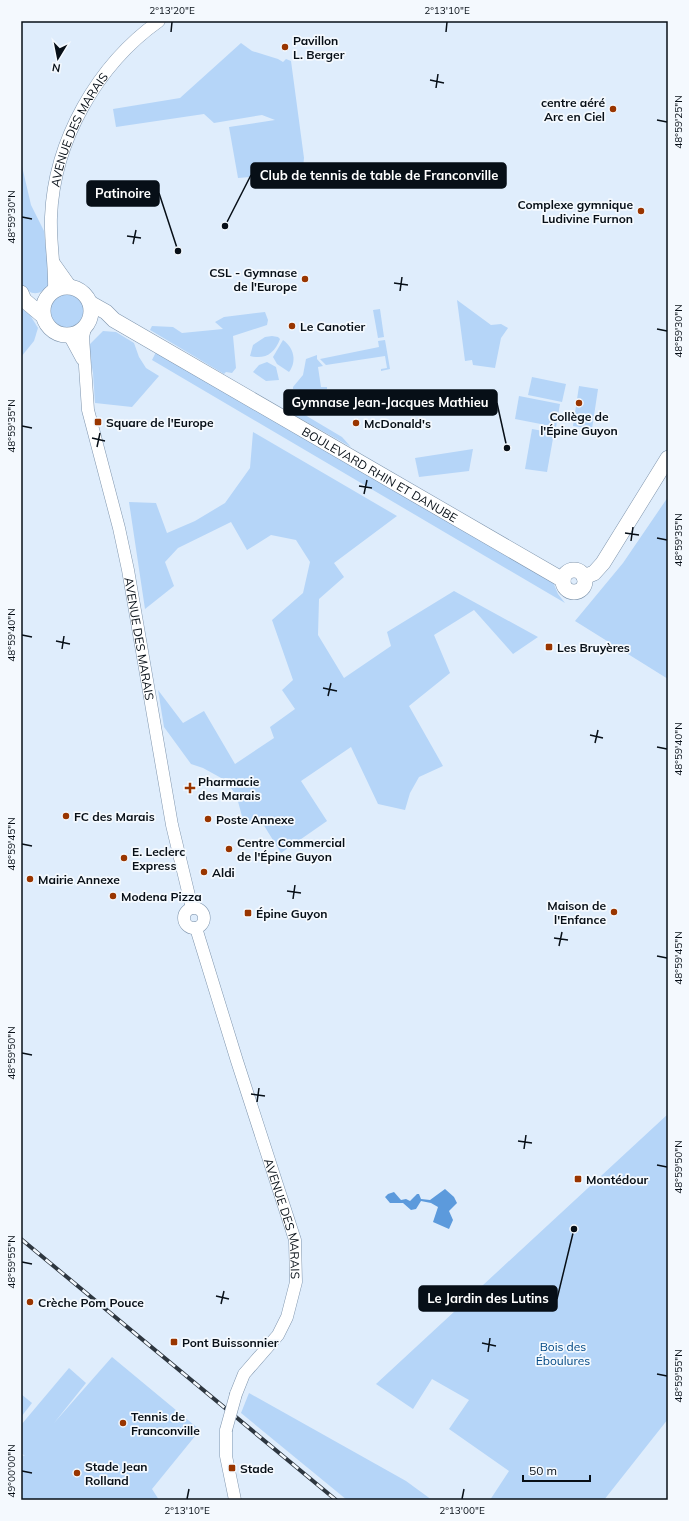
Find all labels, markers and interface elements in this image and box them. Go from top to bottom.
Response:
text: 2°13'20"E [149,4,195,17]
text: 2°13'10"E [424,4,470,17]
place label: Pavillon L. Berger [293,33,345,62]
north arrow [38,38,78,78]
marker: Pavillon L. Berger [280,42,290,52]
text: N [51,60,62,75]
street label: AVENUE DES MARAIS [47,69,111,188]
place label: centre aéré Arc en Ciel [541,95,605,124]
text: 48°59'25"N [672,95,685,149]
marker: centre aéré Arc en Ciel [608,104,618,114]
callout: Club de tennis de table de Franconville [251,163,506,188]
text: Club de tennis de table de Franconville [260,167,498,183]
callout: Patinoire [87,181,159,206]
text: Patinoire [95,185,151,201]
text: 48°59'30"N [5,190,18,244]
place label: Complexe gymnique Ludivine Furnon [518,197,633,226]
marker: Complexe gymnique Ludivine Furnon [636,206,646,216]
place label: CSL - Gymnase de l'Europe [209,265,297,294]
marker: CSL - Gymnase de l'Europe [300,274,310,284]
text: 48°59'30"N [672,304,685,358]
place label: Le Canotier [300,319,366,334]
marker: Le Canotier [287,321,297,331]
callout: Gymnase Jean-Jacques Mathieu [284,390,497,415]
text: Gymnase Jean-Jacques Mathieu [291,394,489,411]
marker: Collège de l'Épine Guyon [574,398,584,408]
text: 48°59'35"N [5,399,18,453]
place label: Collège de l'Épine Guyon [540,409,618,438]
place label: Square de l'Europe [106,415,214,430]
place label: McDonald's [364,416,431,431]
marker: Square de l'Europe [93,417,103,427]
marker: McDonald's [351,418,361,428]
street label: BOULEVARD RHIN ET DANUBE [299,423,460,525]
text: 48°59'35"N [672,513,685,567]
street label: AVENUE DES MARAIS [122,576,158,701]
text: 48°59'40"N [5,608,18,662]
place label: Les Bruyères [557,640,630,655]
marker: Les Bruyères [544,642,554,652]
text: 48°59'40"N [672,722,685,776]
place label: Pharmacie des Marais [198,774,260,803]
marker: Pharmacie des Marais [185,783,195,793]
place label: FC des Marais [74,809,155,824]
marker: FC des Marais [61,811,71,821]
place label: Poste Annexe [216,812,295,827]
marker: Poste Annexe [203,814,213,824]
text: 48°59'45"N [5,817,18,871]
place label: Centre Commercial de l'Épine Guyon [237,835,345,864]
place label: E. Leclerc Express [132,844,185,873]
marker: Centre Commercial de l'Épine Guyon [224,844,234,854]
marker: E. Leclerc Express [119,853,129,863]
place label: Aldi [212,865,235,880]
marker: Aldi [199,867,209,877]
place label: Mairie Annexe [38,872,120,887]
marker: Mairie Annexe [25,874,35,884]
place label: Modena Pizza [121,889,202,904]
marker: Modena Pizza [108,891,118,901]
place label: Maison de l'Enfance [547,898,606,927]
place label: Épine Guyon [256,906,328,921]
marker: Maison de l'Enfance [609,907,619,917]
marker: Épine Guyon [243,908,253,918]
text: 48°59'45"N [672,931,685,985]
text: 48°59'50"N [5,1026,18,1080]
text: 48°59'50"N [672,1140,685,1194]
street label: AVENUE DES MARAIS [261,1156,303,1279]
place label: Montédour [586,1172,649,1187]
marker: Montédour [573,1174,583,1184]
text: 48°59'55"N [5,1235,18,1289]
callout: Le Jardin des Lutins [419,1286,557,1311]
text: Le Jardin des Lutins [427,1290,549,1306]
place label: Crèche Pom Pouce [38,1295,144,1310]
marker: Crèche Pom Pouce [25,1297,35,1307]
place label: Pont Buissonnier [182,1335,279,1350]
marker: Pont Buissonnier [169,1337,179,1347]
park label: Bois des Éboulures [536,1339,590,1368]
text: 48°59'55"N [672,1349,685,1403]
place label: Tennis de Franconville [131,1409,200,1438]
marker: Tennis de Franconville [118,1418,128,1428]
text: 49°00'00"N [5,1444,18,1498]
scale bar [523,1457,590,1483]
place label: Stade Jean Rolland [85,1459,148,1488]
place label: Stade [240,1461,274,1476]
marker: Stade [227,1463,237,1473]
text: 50 m [529,1463,557,1478]
marker: Stade Jean Rolland [72,1468,82,1478]
text: 2°13'10"E [164,1504,210,1517]
text: 2°13'00"E [439,1504,485,1517]

